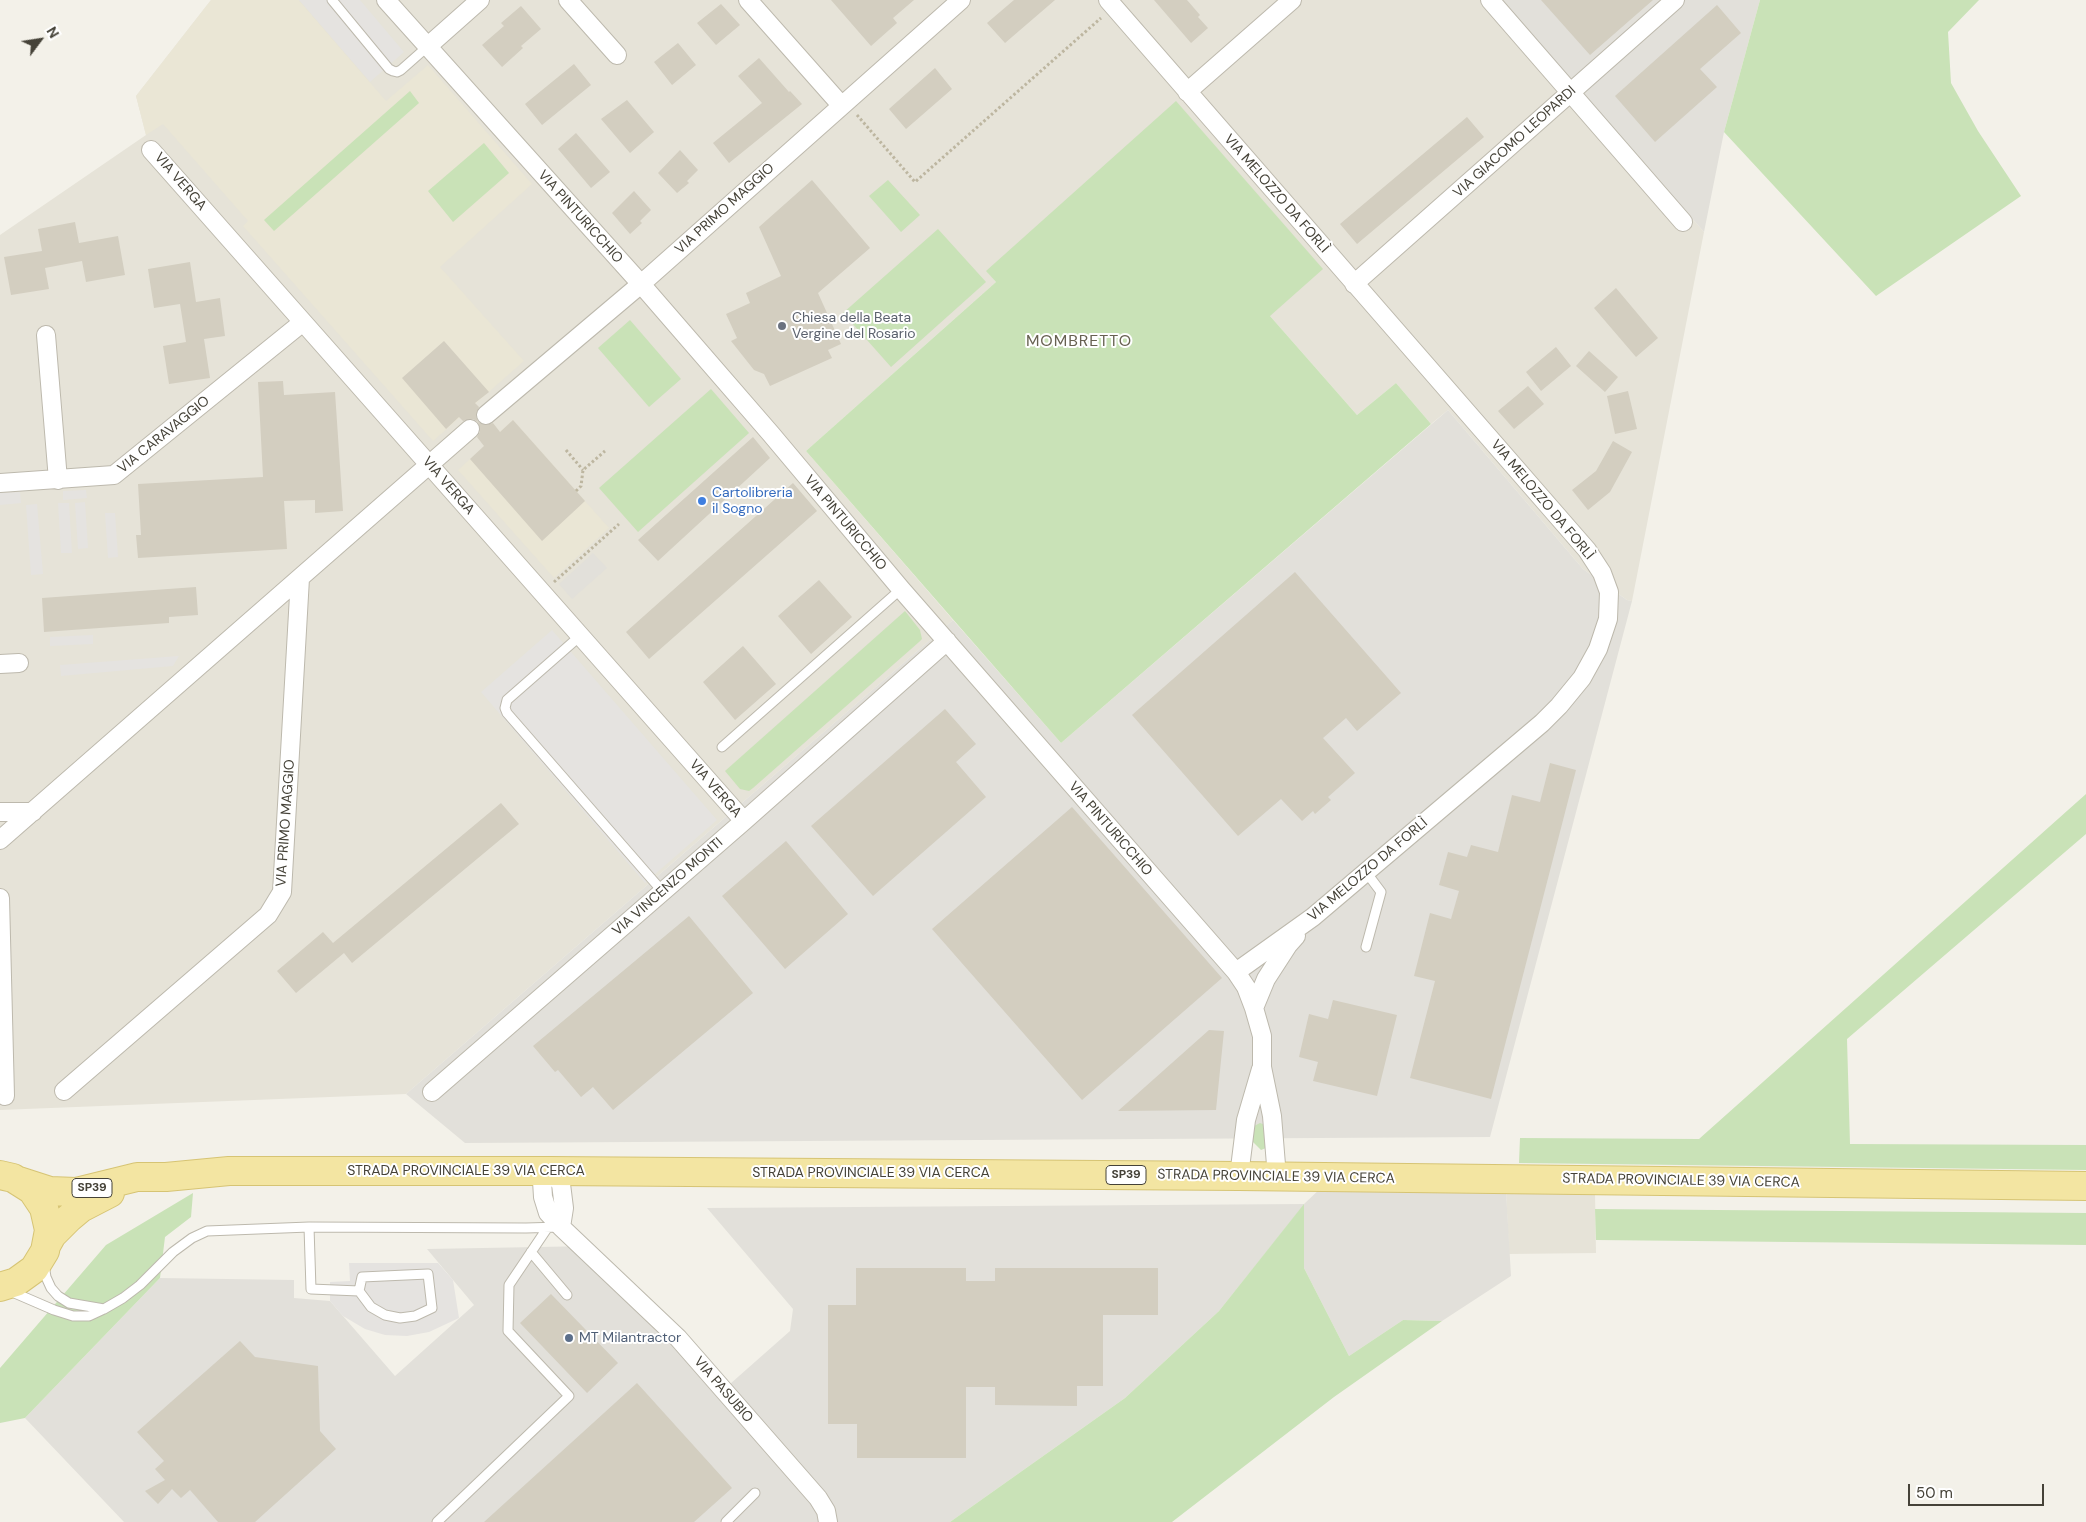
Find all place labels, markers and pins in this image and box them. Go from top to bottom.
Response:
place label: Chiesa della Beata Vergine del Rosario [792,310,916,342]
marker: Chiesa della Beata Vergine del Rosario [776,320,788,332]
place label: Cartolibreria il Sogno [712,485,793,518]
marker: Cartolibreria il Sogno [696,495,708,507]
place label: MT Milantractor [579,1330,681,1346]
marker: MT Milantractor [563,1332,575,1344]

